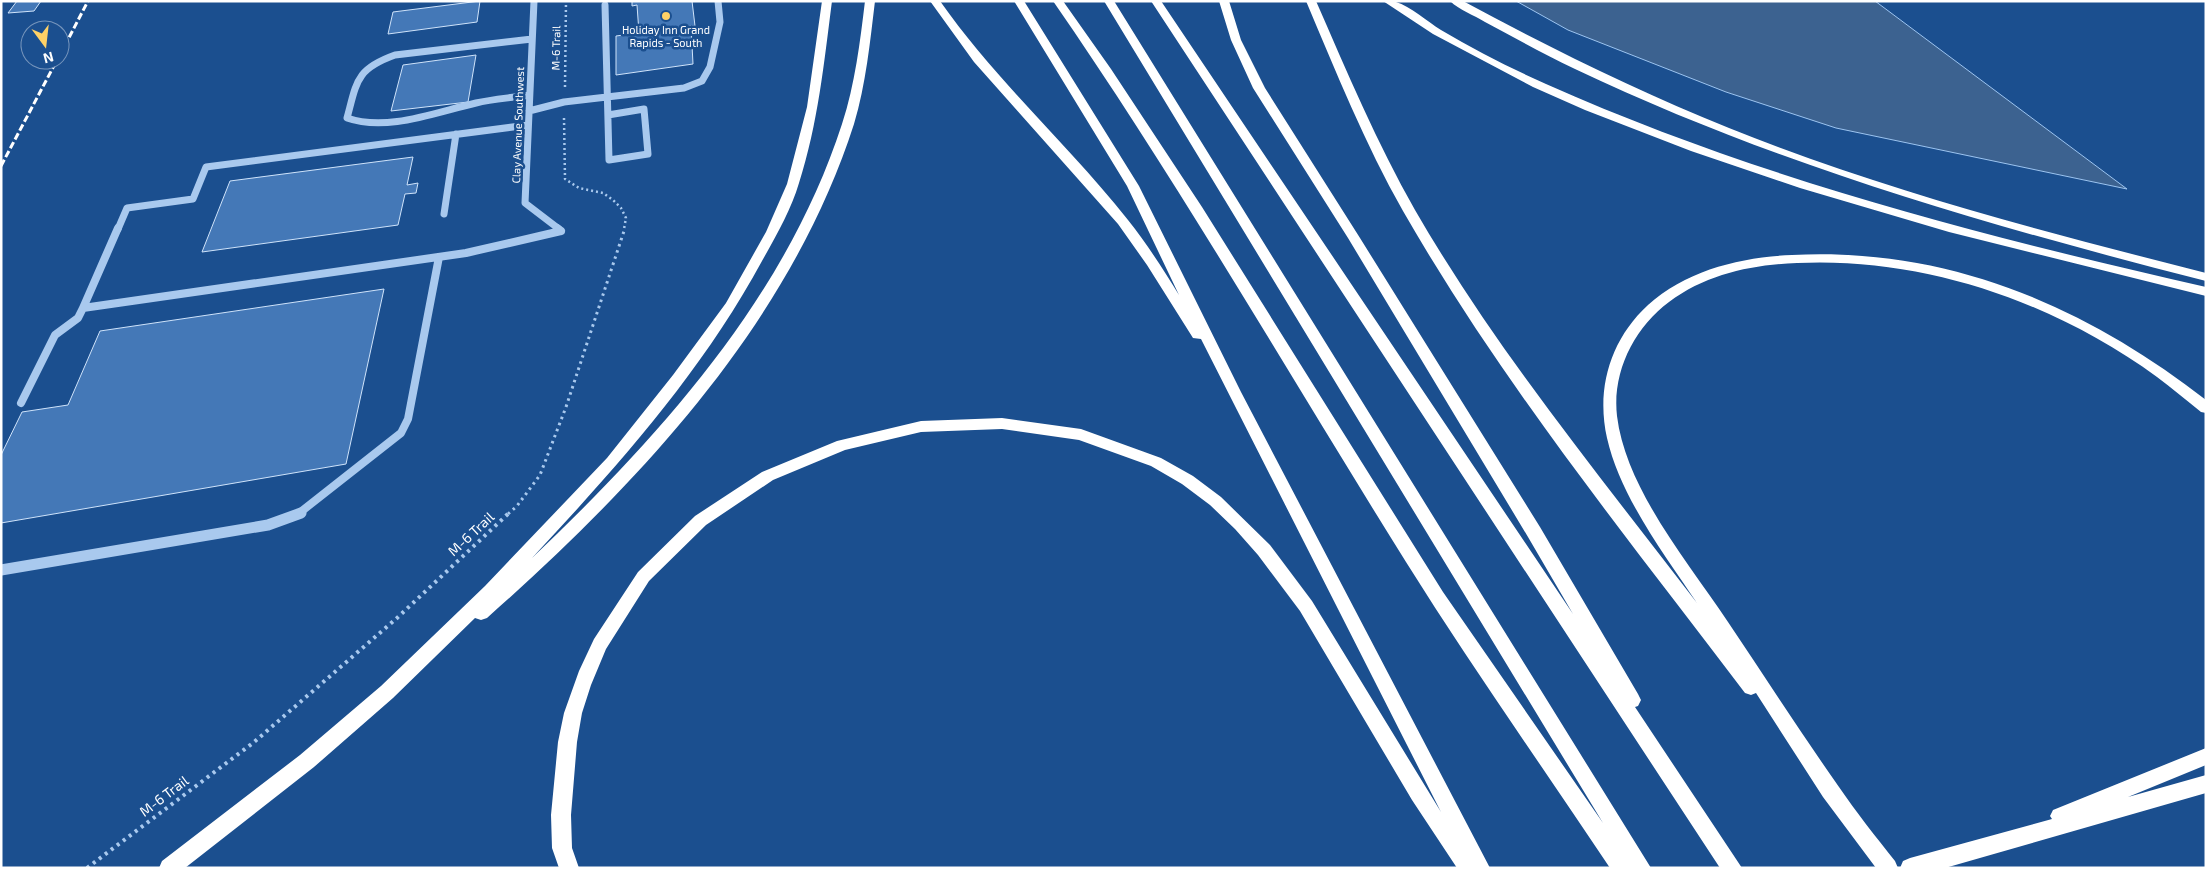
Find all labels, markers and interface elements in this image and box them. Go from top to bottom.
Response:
marker: Holiday Inn Grand Rapids - South [660,10,672,22]
north arrow [20,20,70,70]
place label: Holiday Inn Grand Rapids - South [622,23,710,49]
street label: M-6 Trail [549,25,562,71]
text: N [41,49,56,68]
street label: Clay Avenue Southwest [509,66,526,184]
street label: M-6 Trail [444,507,498,559]
street label: M-6 Trail [136,771,192,820]

